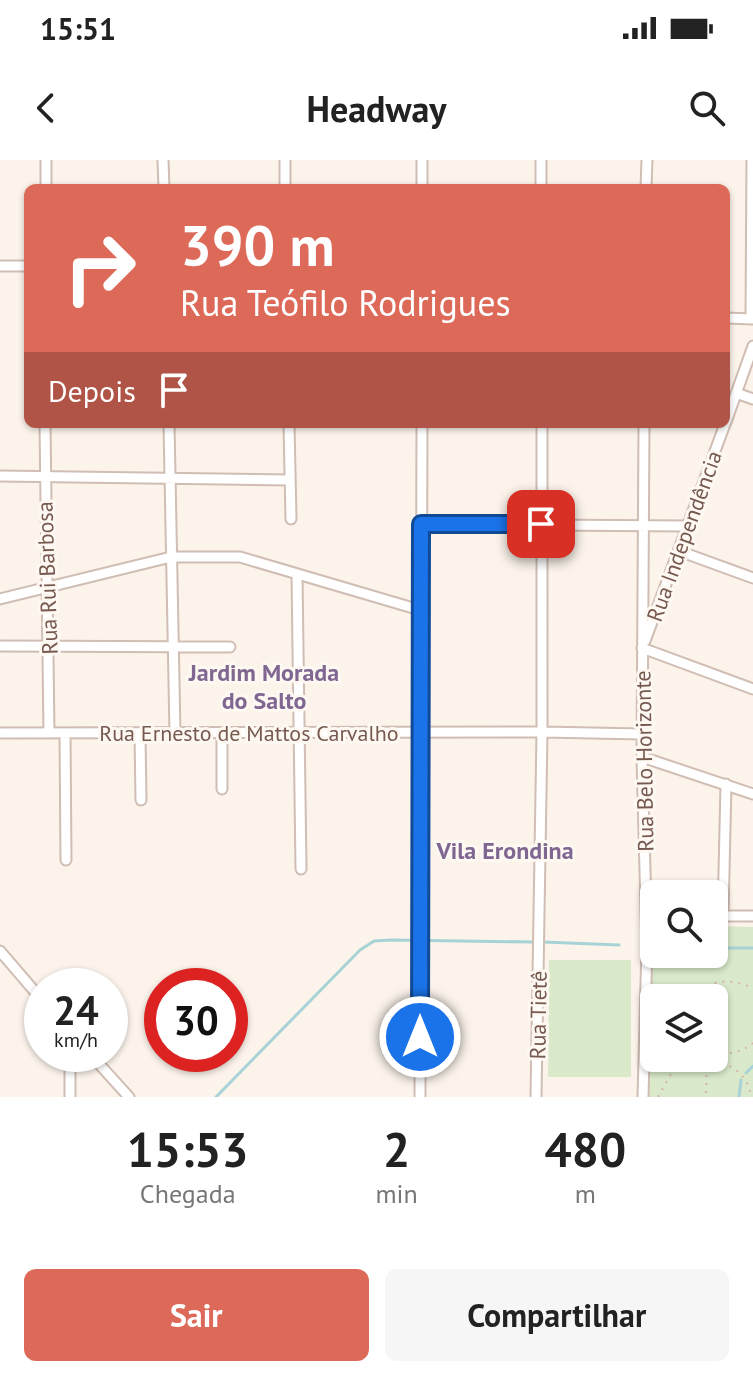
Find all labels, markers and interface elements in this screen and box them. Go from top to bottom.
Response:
text: 15:51 [40,9,116,48]
text: Headway [306,85,447,132]
icon: back [24,86,68,130]
icon: search [685,86,729,130]
text: 390 m [180,209,335,281]
icon: right [48,216,152,320]
text: Rua Teófilo Rodrigues [180,279,511,326]
icon: arrive [152,368,196,412]
text: Depois [48,371,136,410]
street label: Rua Independência [640,447,728,625]
pin [507,490,575,558]
street label: Rua Rui Barbosa [30,501,64,655]
icon: arrive [519,502,563,546]
district label: Jardim Morada do Salto [188,657,339,716]
street label: Rua Belo Horizonte [628,670,660,852]
street label: Rua Ernesto de Mattos Carvalho [99,719,399,747]
district label: Vila Erondina [435,835,574,866]
map controls [640,880,728,1072]
button: search [640,880,728,968]
speed limit sign: 30 [144,968,248,1072]
street label: Rua Tietê [523,971,553,1059]
text: 24 [53,984,99,1036]
button: layers [640,984,728,1072]
position arrow [378,995,462,1079]
text: km/h [54,1027,98,1053]
text: 15:53 [127,1118,249,1180]
text: 2 [383,1118,410,1180]
text: 480 [545,1118,626,1180]
text: Chegada [140,1177,236,1210]
text: min [375,1177,418,1210]
text: m [575,1177,596,1210]
button: Sair [24,1269,369,1361]
button: Compartilhar [385,1269,729,1361]

